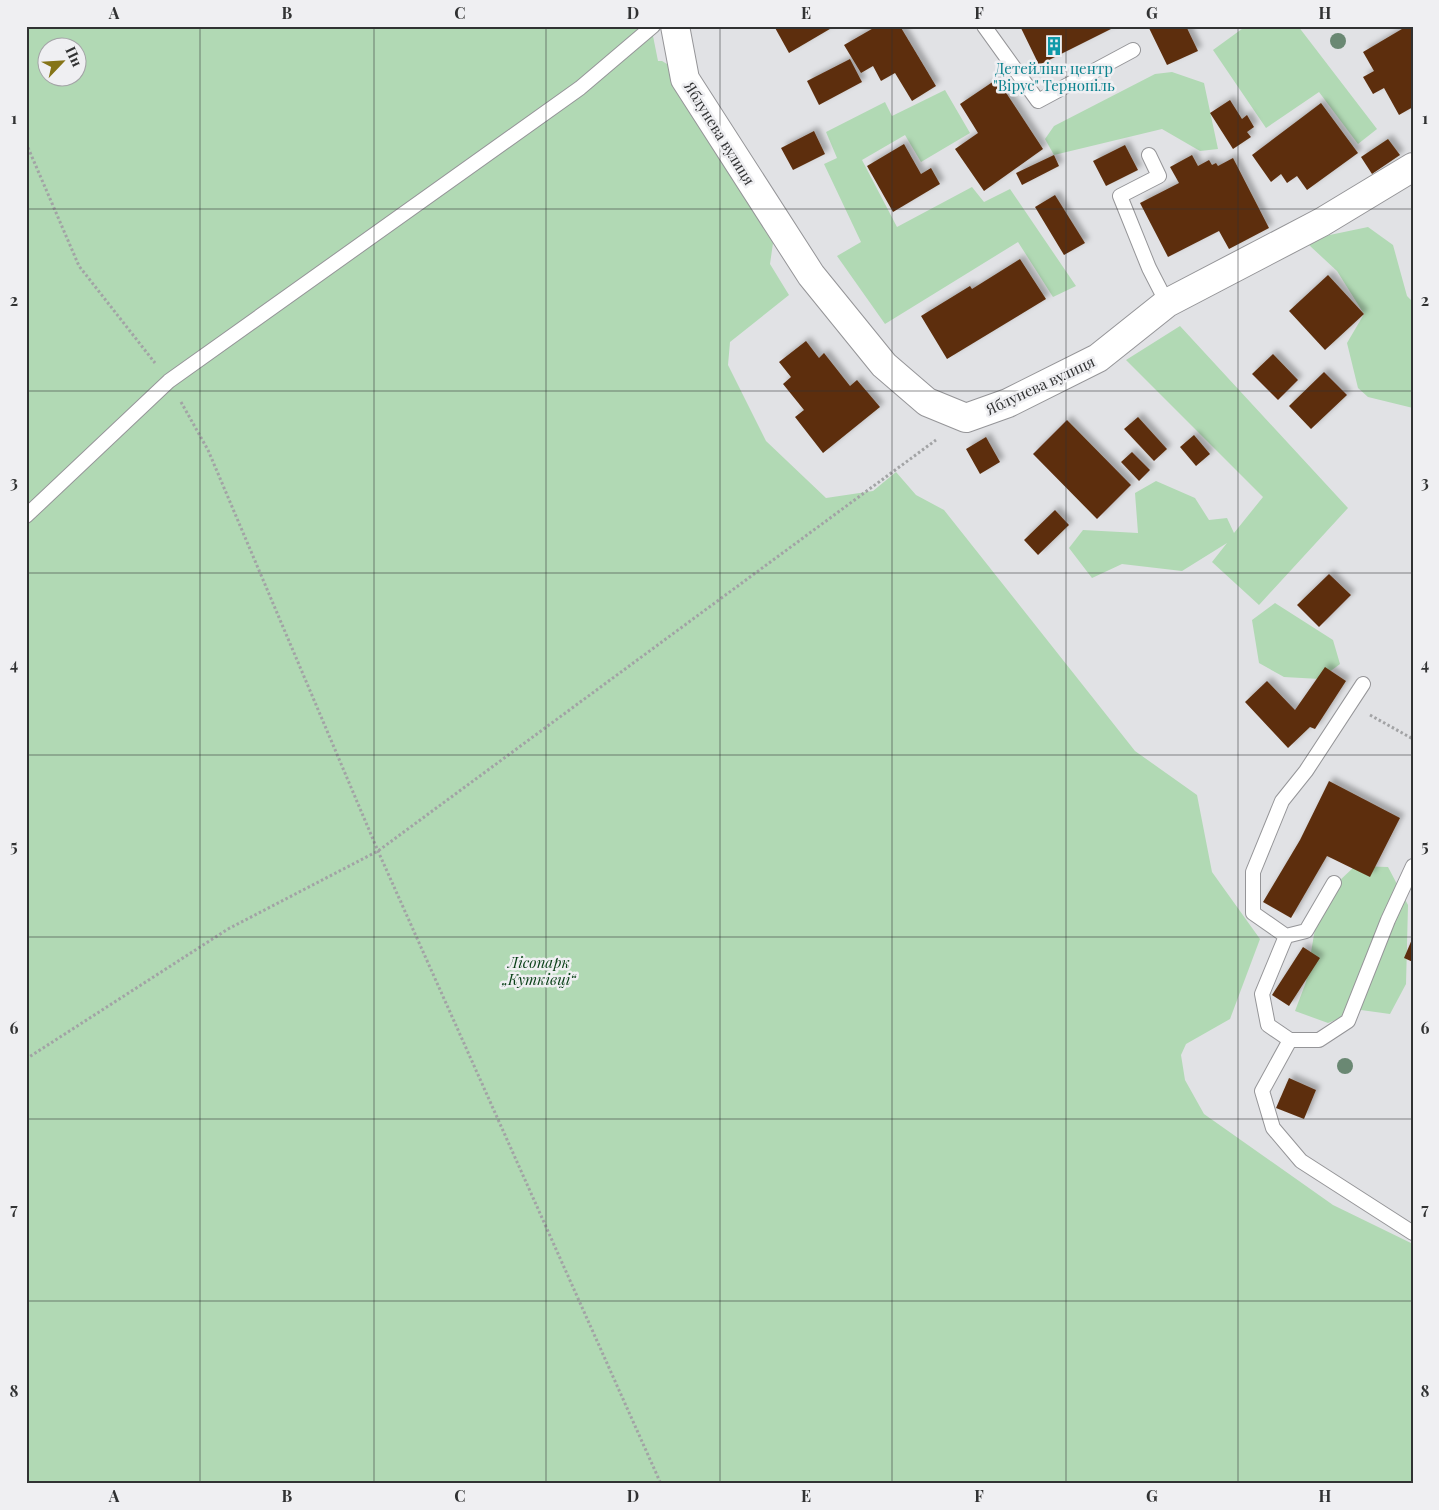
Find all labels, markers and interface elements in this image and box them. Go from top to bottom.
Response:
text: A [108,2,120,23]
text: B [282,2,293,23]
text: C [454,2,466,23]
text: D [627,2,639,23]
text: E [801,2,811,23]
text: F [974,2,984,23]
text: G [1146,2,1158,23]
text: H [1319,2,1332,23]
building icon: Детейлінг центр "Вірус" Тернопіль [1043,35,1065,57]
north arrow [38,38,88,88]
text: Пн [61,43,87,69]
place label: Детейлінг центр "Вірус" Тернопіль [993,58,1115,95]
street label: Яблунева вулиця [680,77,760,188]
text: 1 [11,107,17,128]
text: 1 [1422,107,1428,128]
text: 2 [10,289,18,310]
text: 2 [1421,289,1429,310]
street label: Яблунева вулиця [981,351,1098,419]
text: 3 [10,471,18,492]
text: 3 [1421,471,1429,492]
text: 4 [10,653,18,674]
text: 4 [1421,653,1429,674]
text: 5 [10,835,18,856]
text: 5 [1421,835,1429,856]
park label: Лісопарк „Кутківці“ [501,952,577,989]
text: 6 [10,1017,19,1038]
text: 6 [1421,1017,1430,1038]
text: 7 [10,1198,18,1219]
text: 7 [1421,1198,1429,1219]
text: 8 [10,1380,19,1401]
text: 8 [1421,1380,1430,1401]
text: A [108,1485,120,1506]
text: B [282,1485,293,1506]
text: C [454,1485,466,1506]
text: D [627,1485,639,1506]
text: E [801,1485,811,1506]
text: F [974,1485,984,1506]
text: G [1146,1485,1158,1506]
text: H [1319,1485,1332,1506]

